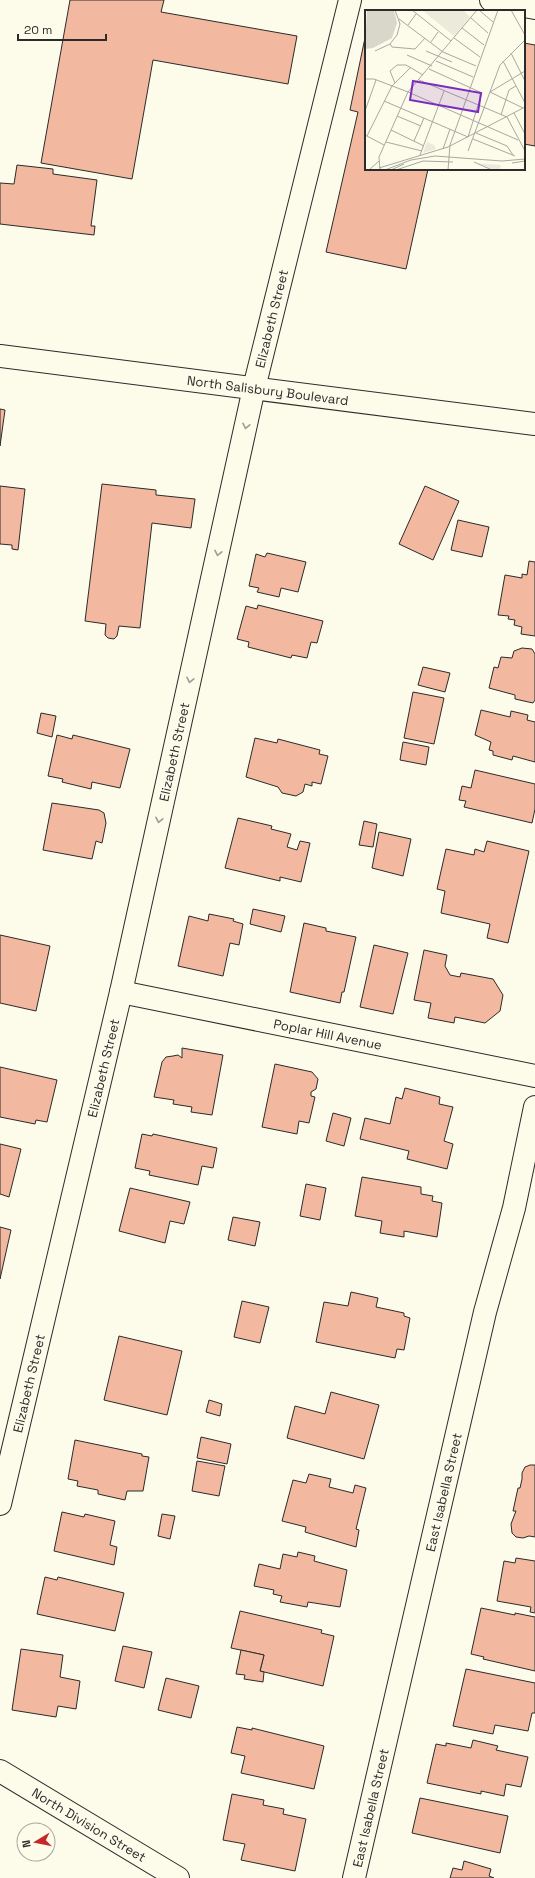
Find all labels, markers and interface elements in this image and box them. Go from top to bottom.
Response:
inset map [365,10,525,170]
scale bar [18,16,106,42]
text: 20 m [24,22,52,38]
street label: Elizabeth Street [251,268,292,370]
street label: North Salisbury Boulevard [186,372,350,409]
one-way arrow [242,423,250,429]
one-way arrow [214,550,222,556]
one-way arrow [186,677,194,683]
street label: Elizabeth Street [155,701,194,803]
one-way arrow [156,817,164,824]
street label: Poplar Hill Avenue [272,1015,383,1054]
street label: Elizabeth Street [84,1017,123,1119]
street label: Elizabeth Street [9,1332,49,1434]
street label: East Isabella Street [422,1431,466,1553]
street label: East Isabella Street [349,1747,393,1869]
street label: North Division Street [29,1784,149,1866]
north arrow [16,1822,56,1862]
text: N [19,1839,34,1849]

